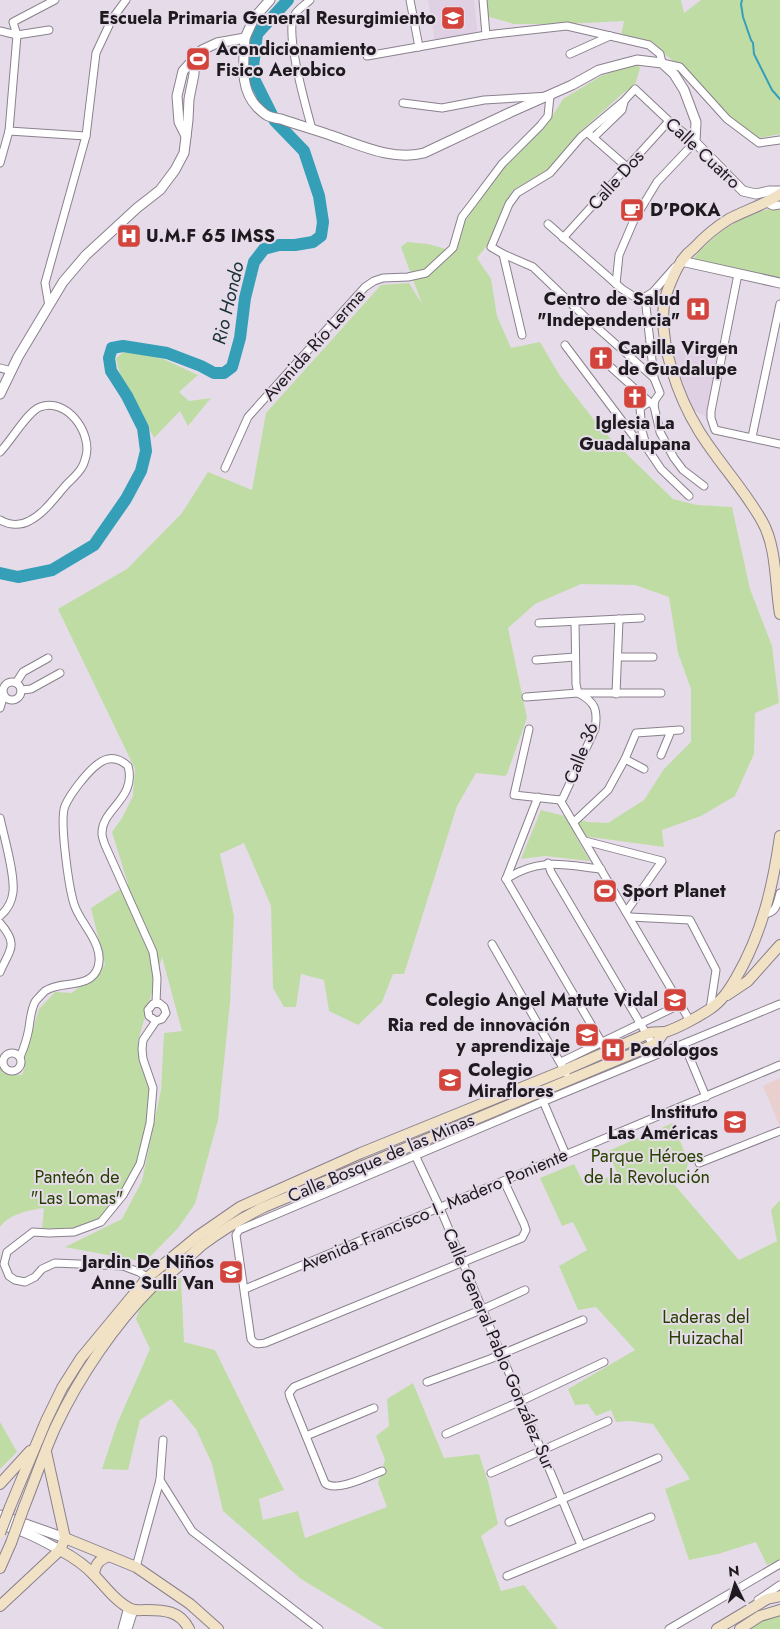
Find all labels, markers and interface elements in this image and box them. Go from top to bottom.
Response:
place label: Escuela Primaria General Resurgimiento [99,5,436,31]
school or university icon: Escuela Primaria General Resurgimiento [440,5,466,31]
place label: Acondicionamiento Fisico Aerobico [215,36,377,83]
sports icon: Acondicionamiento Fisico Aerobico [185,46,211,72]
street label: Calle Cuatro [660,111,747,195]
street label: Calle Dos [582,144,650,216]
cafe icon: D'POKA [619,197,645,223]
place label: D'POKA [650,197,721,223]
hospital icon: U.M.F 65 IMSS [116,223,142,249]
place label: U.M.F 65 IMSS [146,223,275,249]
water label: Rio Hondo [205,259,251,347]
street label: Avenida Río Lerma [257,283,371,407]
place label: Centro de Salud "Independencia" [537,286,680,333]
hospital icon: Centro de Salud "Independencia" [685,296,711,322]
place label: Capilla Virgen de Guadalupe [618,335,738,382]
church icon: Capilla Virgen de Guadalupe [588,345,614,371]
church icon: Iglesia La Guadalupana [622,384,648,410]
place label: Iglesia La Guadalupana [579,410,691,457]
street label: Calle 36 [557,718,605,788]
sports icon: Sport Planet [592,878,618,904]
place label: Sport Planet [622,878,726,904]
place label: Colegio Angel Matute Vidal [425,987,658,1013]
school or university icon: Colegio Angel Matute Vidal [662,987,688,1013]
place label: Ria red de innovación y aprendizaje [387,1012,570,1059]
school or university icon: Ria red de innovación y aprendizaje [574,1022,600,1048]
hospital icon: Podologos [600,1037,626,1063]
place label: Podologos [630,1037,718,1063]
place label: Colegio Miraflores [468,1057,553,1104]
school or university icon: Colegio Miraflores [437,1067,463,1093]
place label: Instituto Las Américas [608,1099,718,1146]
street label: Calle Bosque de las Minas [284,1107,478,1209]
school or university icon: Instituto Las Américas [722,1109,748,1135]
street label: Avenida Francisco I. Madero Poniente [296,1142,572,1278]
park label: Parque Héroes de la Revolución [584,1143,710,1190]
park label: Panteón de "Las Lomas" [30,1164,124,1211]
street label: Calle General Pablo González Sur [436,1224,562,1475]
place label: Jardin De Niños Anne Sulli Van [79,1249,214,1296]
school or university icon: Jardin De Niños Anne Sulli Van [218,1259,244,1285]
park label: Laderas del Huizachal [662,1304,750,1351]
north arrow [710,1559,760,1609]
text: N [727,1561,740,1581]

